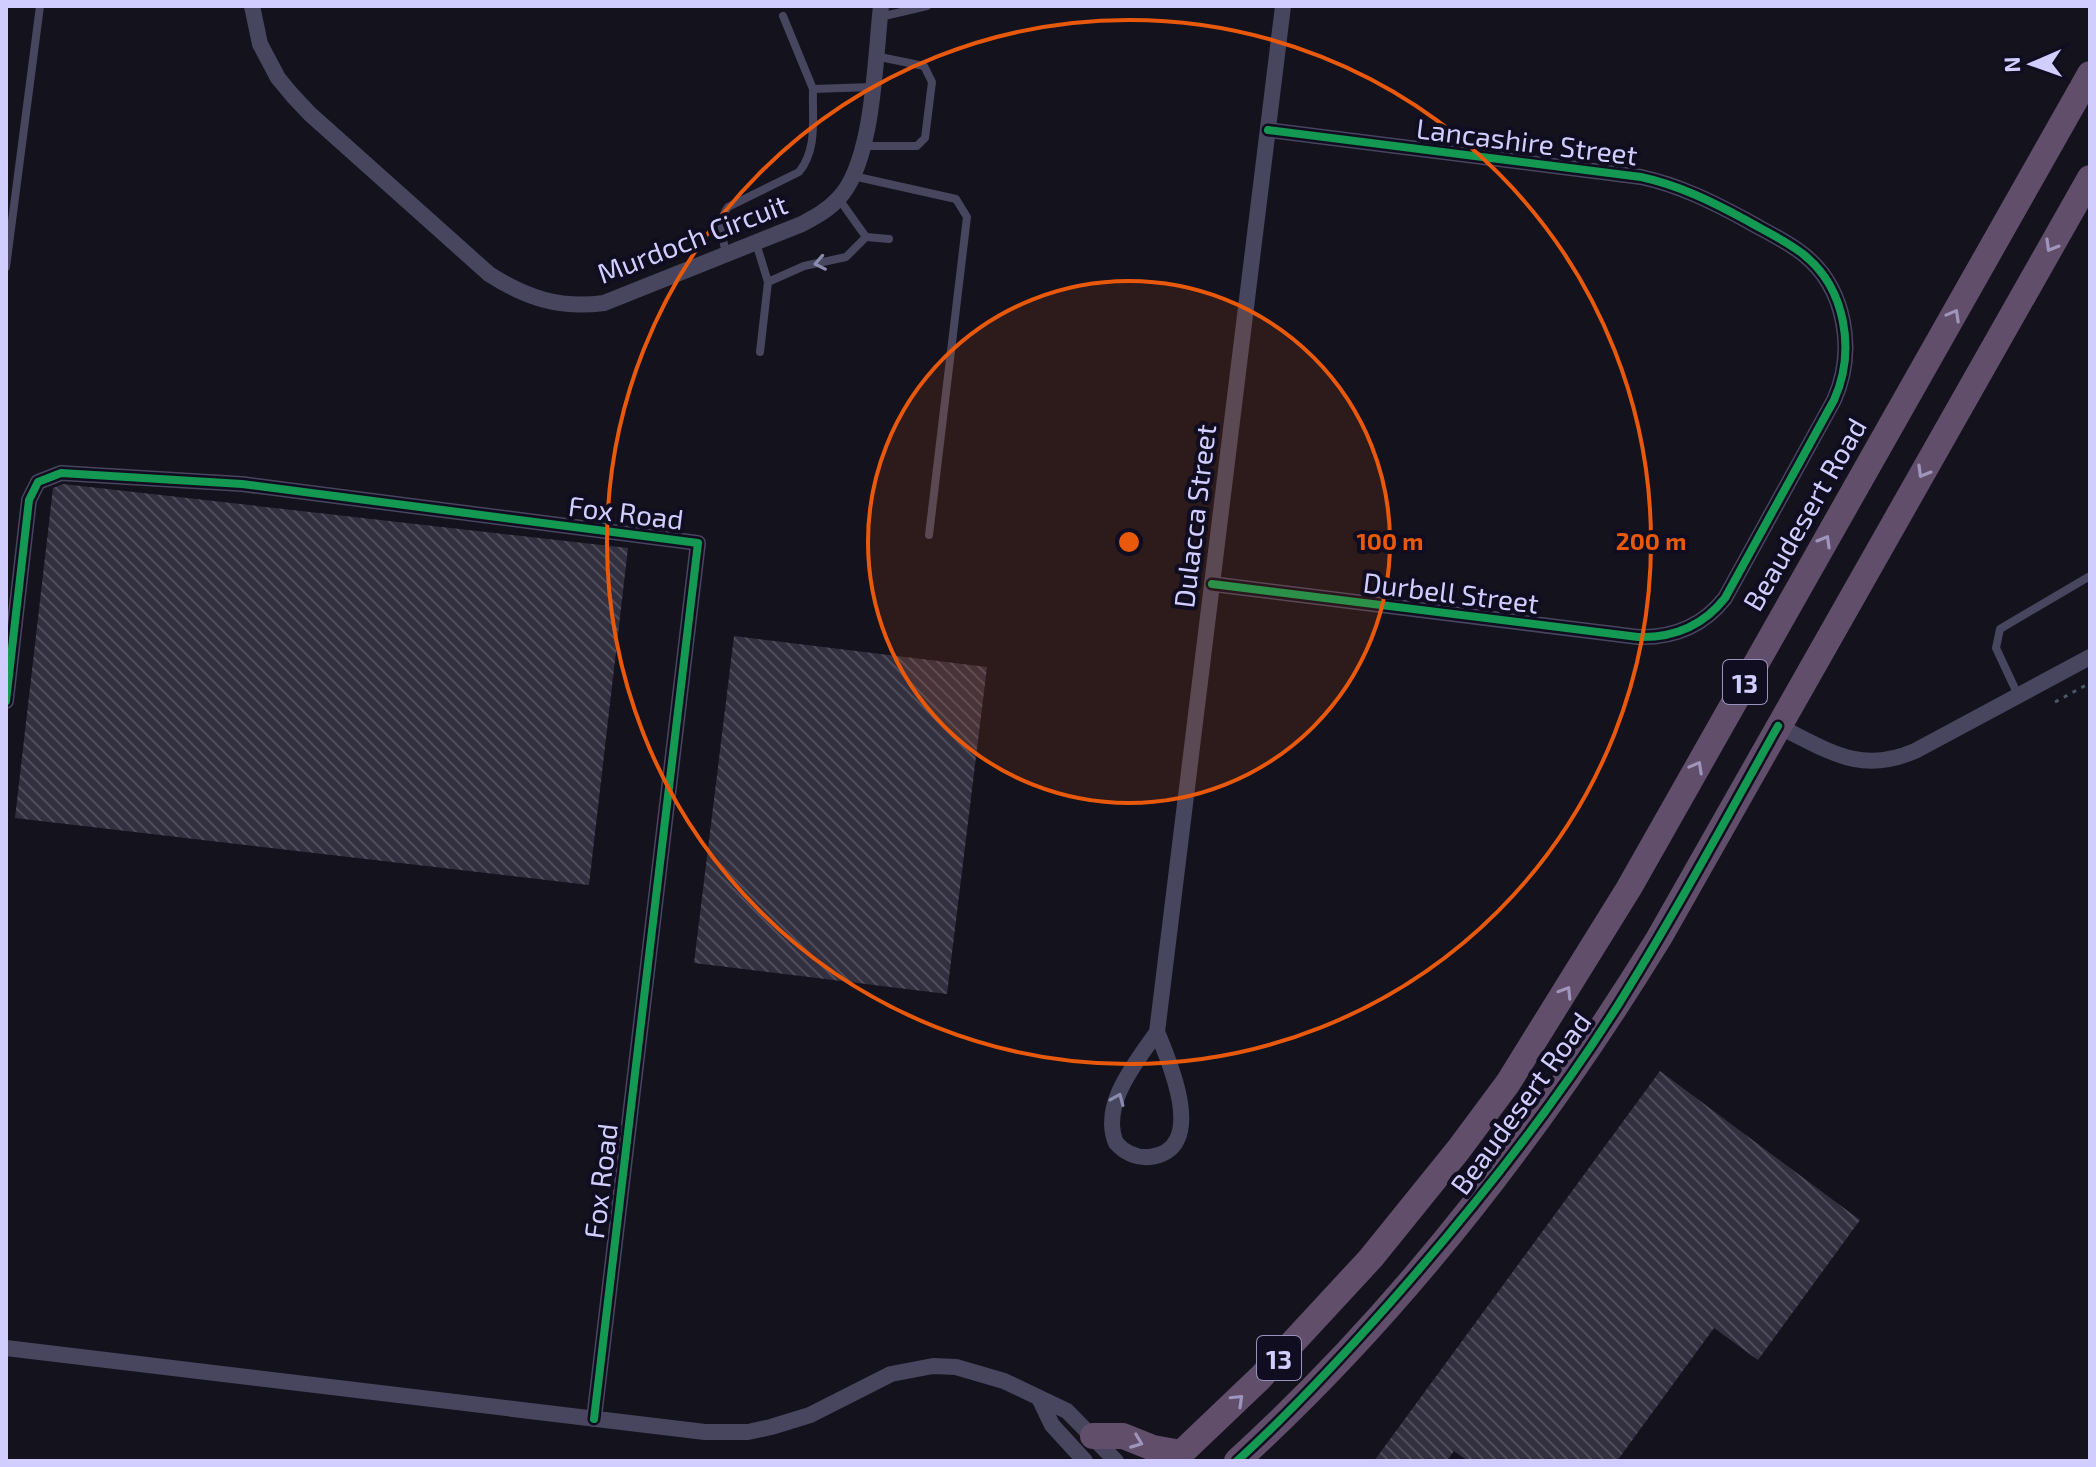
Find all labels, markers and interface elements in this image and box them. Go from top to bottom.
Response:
north arrow [1992,24,2072,104]
text: N [1998,56,2024,73]
street label: Lancashire Street [1415,111,1639,171]
street label: Murdoch Circuit [592,186,792,290]
one-way arrow [2045,237,2061,252]
one-way arrow [813,254,827,271]
one-way arrow [1944,309,1960,324]
street label: Beaudesert Road [1735,412,1873,616]
street label: Dulacca Street [1166,422,1222,610]
one-way arrow [1917,463,1933,478]
street label: Fox Road [566,488,686,536]
text: 100 m [1357,526,1423,555]
text: 200 m [1616,526,1686,555]
centre of rings [1115,528,1143,556]
one-way arrow [1815,535,1831,550]
street label: Durbell Street [1361,564,1541,620]
road number: 13 [1723,660,1767,704]
one-way arrow [1687,761,1703,776]
one-way arrow [1557,986,1572,1001]
street label: Beaudesert Road [1443,1005,1597,1201]
one-way arrow [1109,1092,1125,1107]
street label: Fox Road [576,1121,624,1241]
road number: 13 [1257,1336,1301,1380]
one-way arrow [1229,1394,1243,1409]
one-way arrow [1130,1432,1144,1449]

